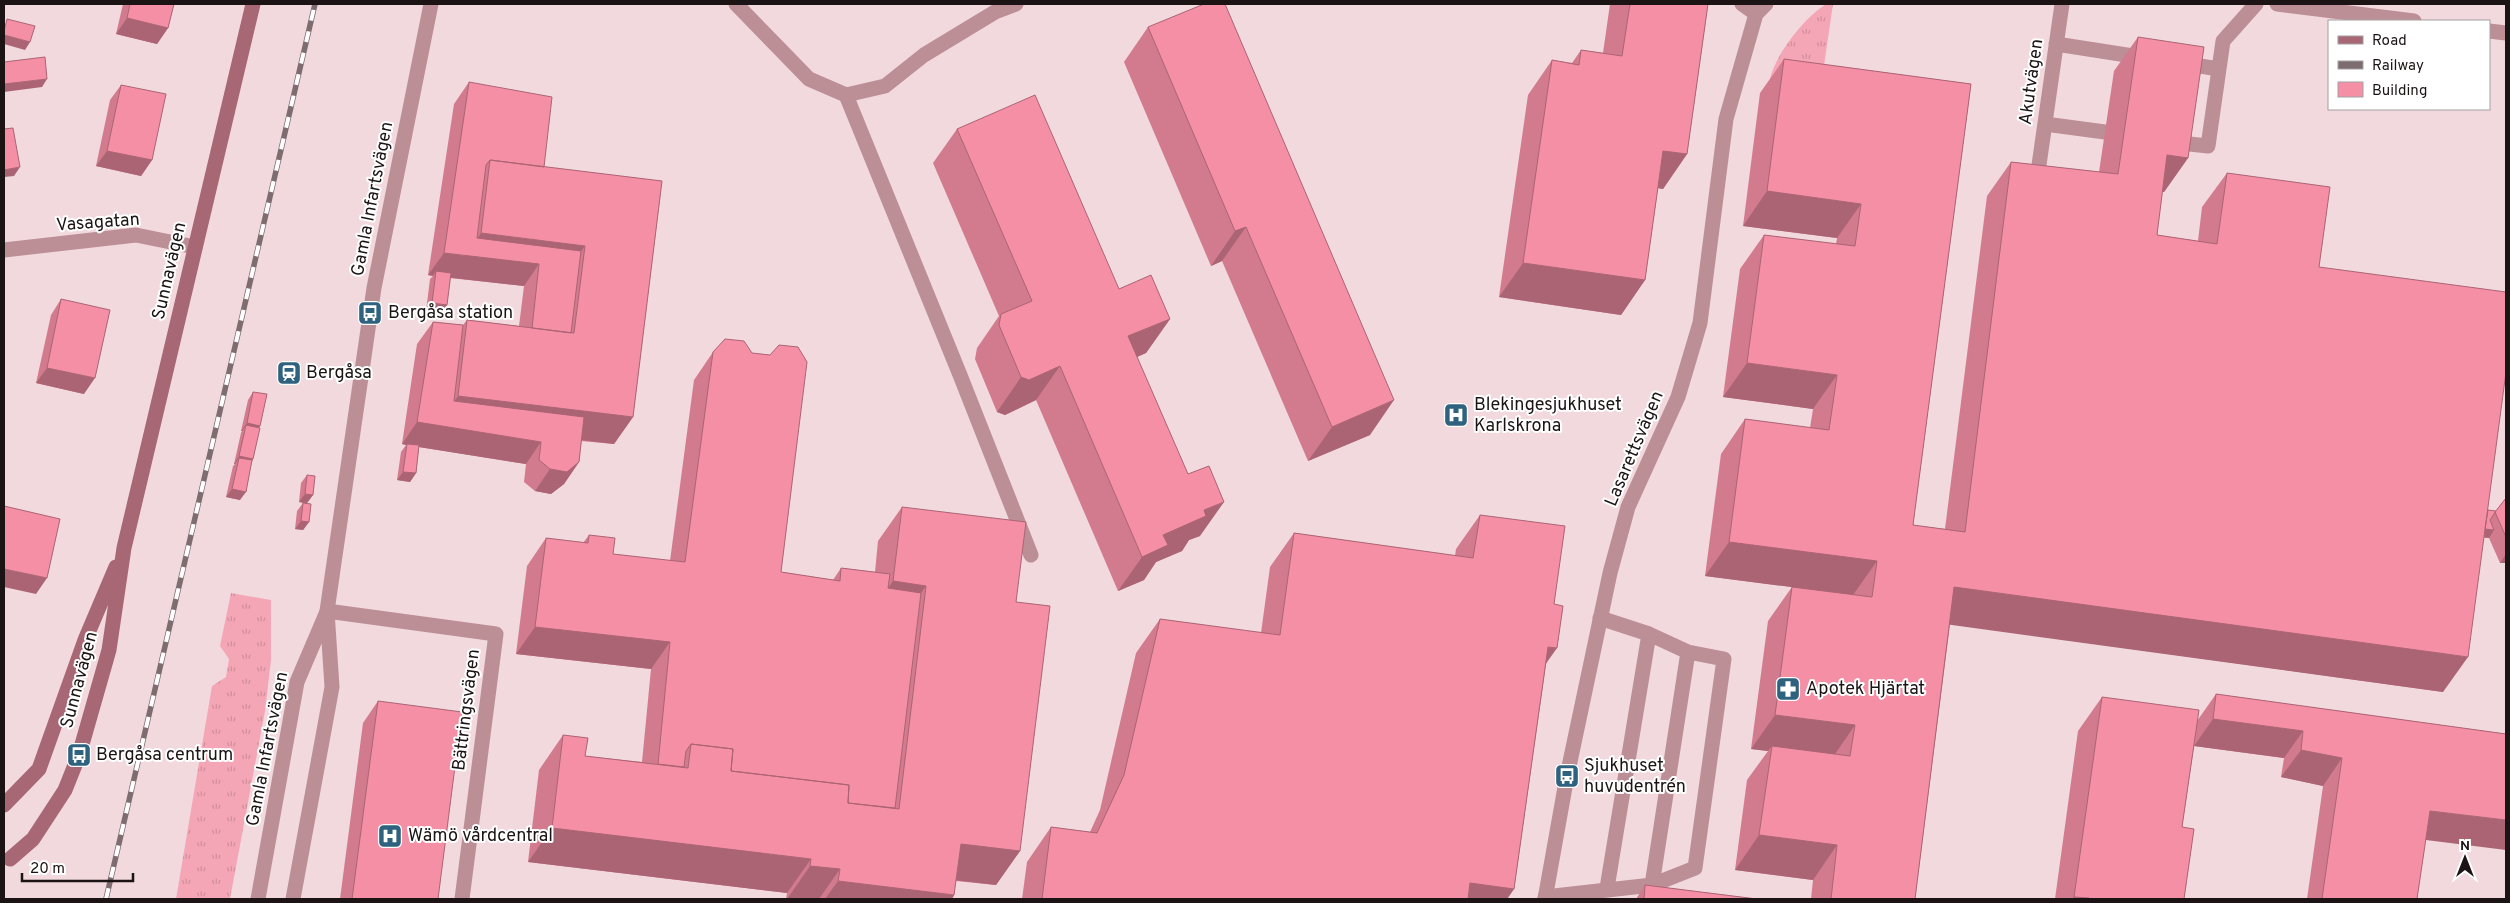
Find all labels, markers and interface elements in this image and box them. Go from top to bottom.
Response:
legend [2328,20,2490,110]
text: Road [2372,32,2407,51]
street label: Akutvägen [2015,38,2049,126]
text: Railway [2372,57,2424,76]
text: Building [2372,82,2427,101]
street label: Gamla Infartsvägen [347,120,399,278]
street label: Vasagatan [55,209,141,237]
street label: Sunnavägen [148,220,192,322]
bus stop icon: Bergåsa station [357,300,383,326]
place label: Bergåsa station [388,302,513,325]
station icon: Bergåsa [276,360,302,386]
place label: Bergåsa [306,362,372,385]
street label: Lasarettsvägen [1600,388,1670,510]
place label: Blekingesjukhuset Karlskrona [1474,394,1622,438]
hospital icon: Blekingesjukhuset Karlskrona [1443,402,1469,428]
street label: Sunnavägen [56,629,104,731]
street label: Bättringsvägen [448,648,486,772]
street label: Gamla Infartsvägen [242,670,294,828]
pharmacy icon: Apotek Hjärtat [1775,676,1801,702]
place label: Apotek Hjärtat [1806,678,1925,701]
bus stop icon: Bergåsa centrum [66,742,92,768]
place label: Bergåsa centrum [96,744,233,767]
place label: Sjukhuset huvudentrén [1584,755,1686,799]
bus stop icon: Sjukhuset huvudentrén [1554,763,1580,789]
hospital icon: Wämö vårdcentral [377,823,403,849]
place label: Wämö vårdcentral [408,825,553,848]
north arrow [2440,833,2490,883]
text: N [2460,838,2470,855]
scale bar [22,850,134,882]
text: 20 m [30,860,65,879]

